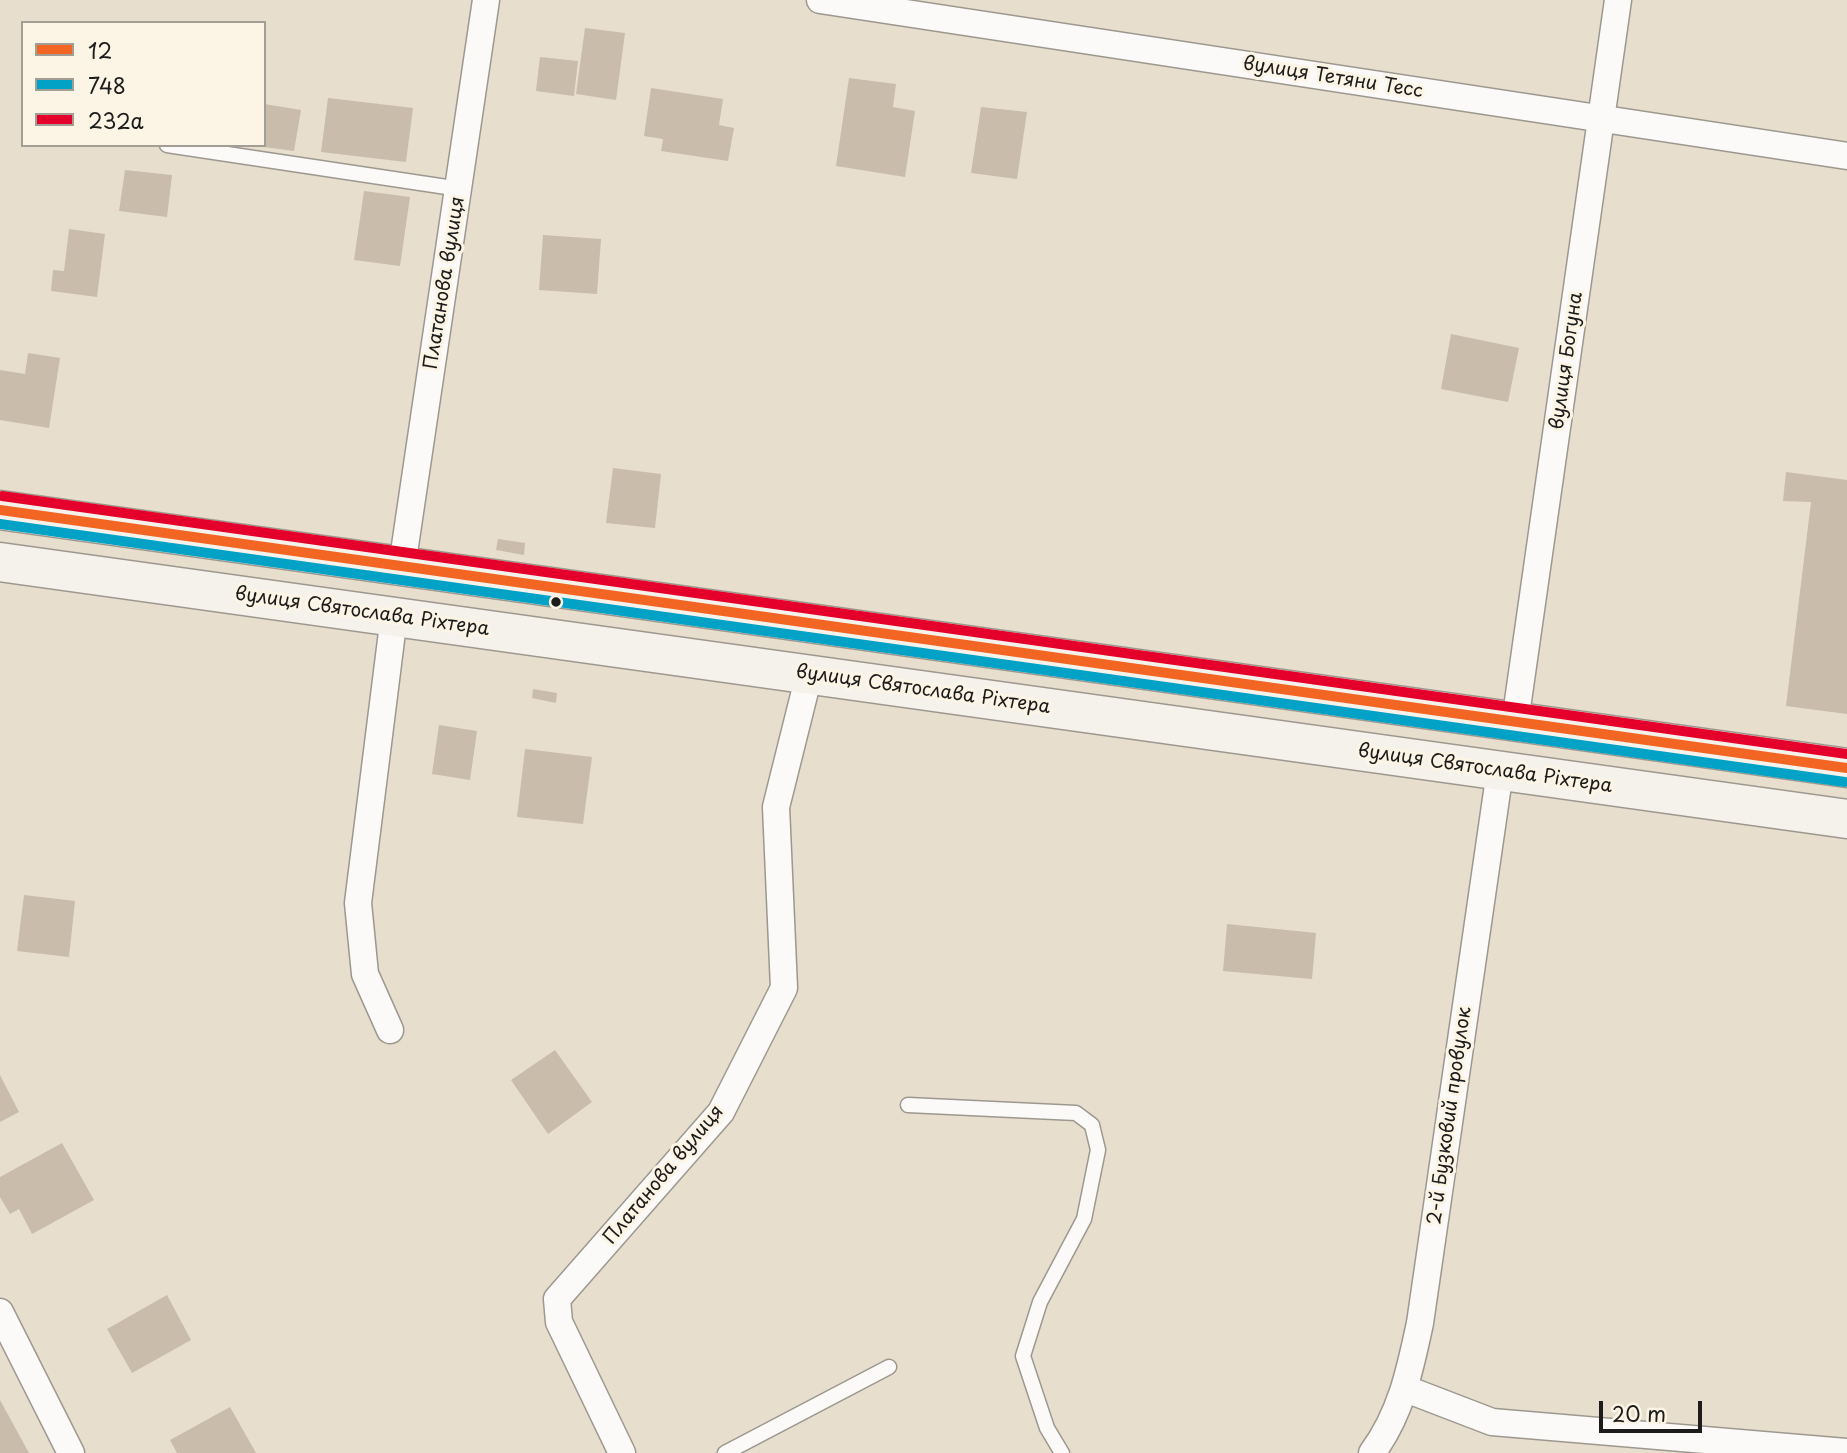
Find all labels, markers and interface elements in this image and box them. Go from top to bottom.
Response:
legend [21,21,266,147]
text: 12 [88,34,112,66]
street label: вулиця Тетяни Тесс [1241,53,1425,103]
text: 748 [88,69,126,101]
text: 232а [88,104,144,136]
street label: Платанова вулиця [420,195,470,371]
street label: вулиця Богуна [1546,291,1588,431]
street label: вулиця Святослава Ріхтера [233,583,491,641]
unlabelled marker [549,595,563,609]
street label: вулиця Святослава Ріхтера [794,661,1052,719]
street label: вулиця Святослава Ріхтера [1356,740,1614,798]
street label: 2-й Бузковий провулок [1423,1006,1477,1226]
street label: Платанова вулиця [599,1101,729,1249]
scale bar [1602,1386,1705,1430]
text: 20 m [1612,1397,1666,1429]

